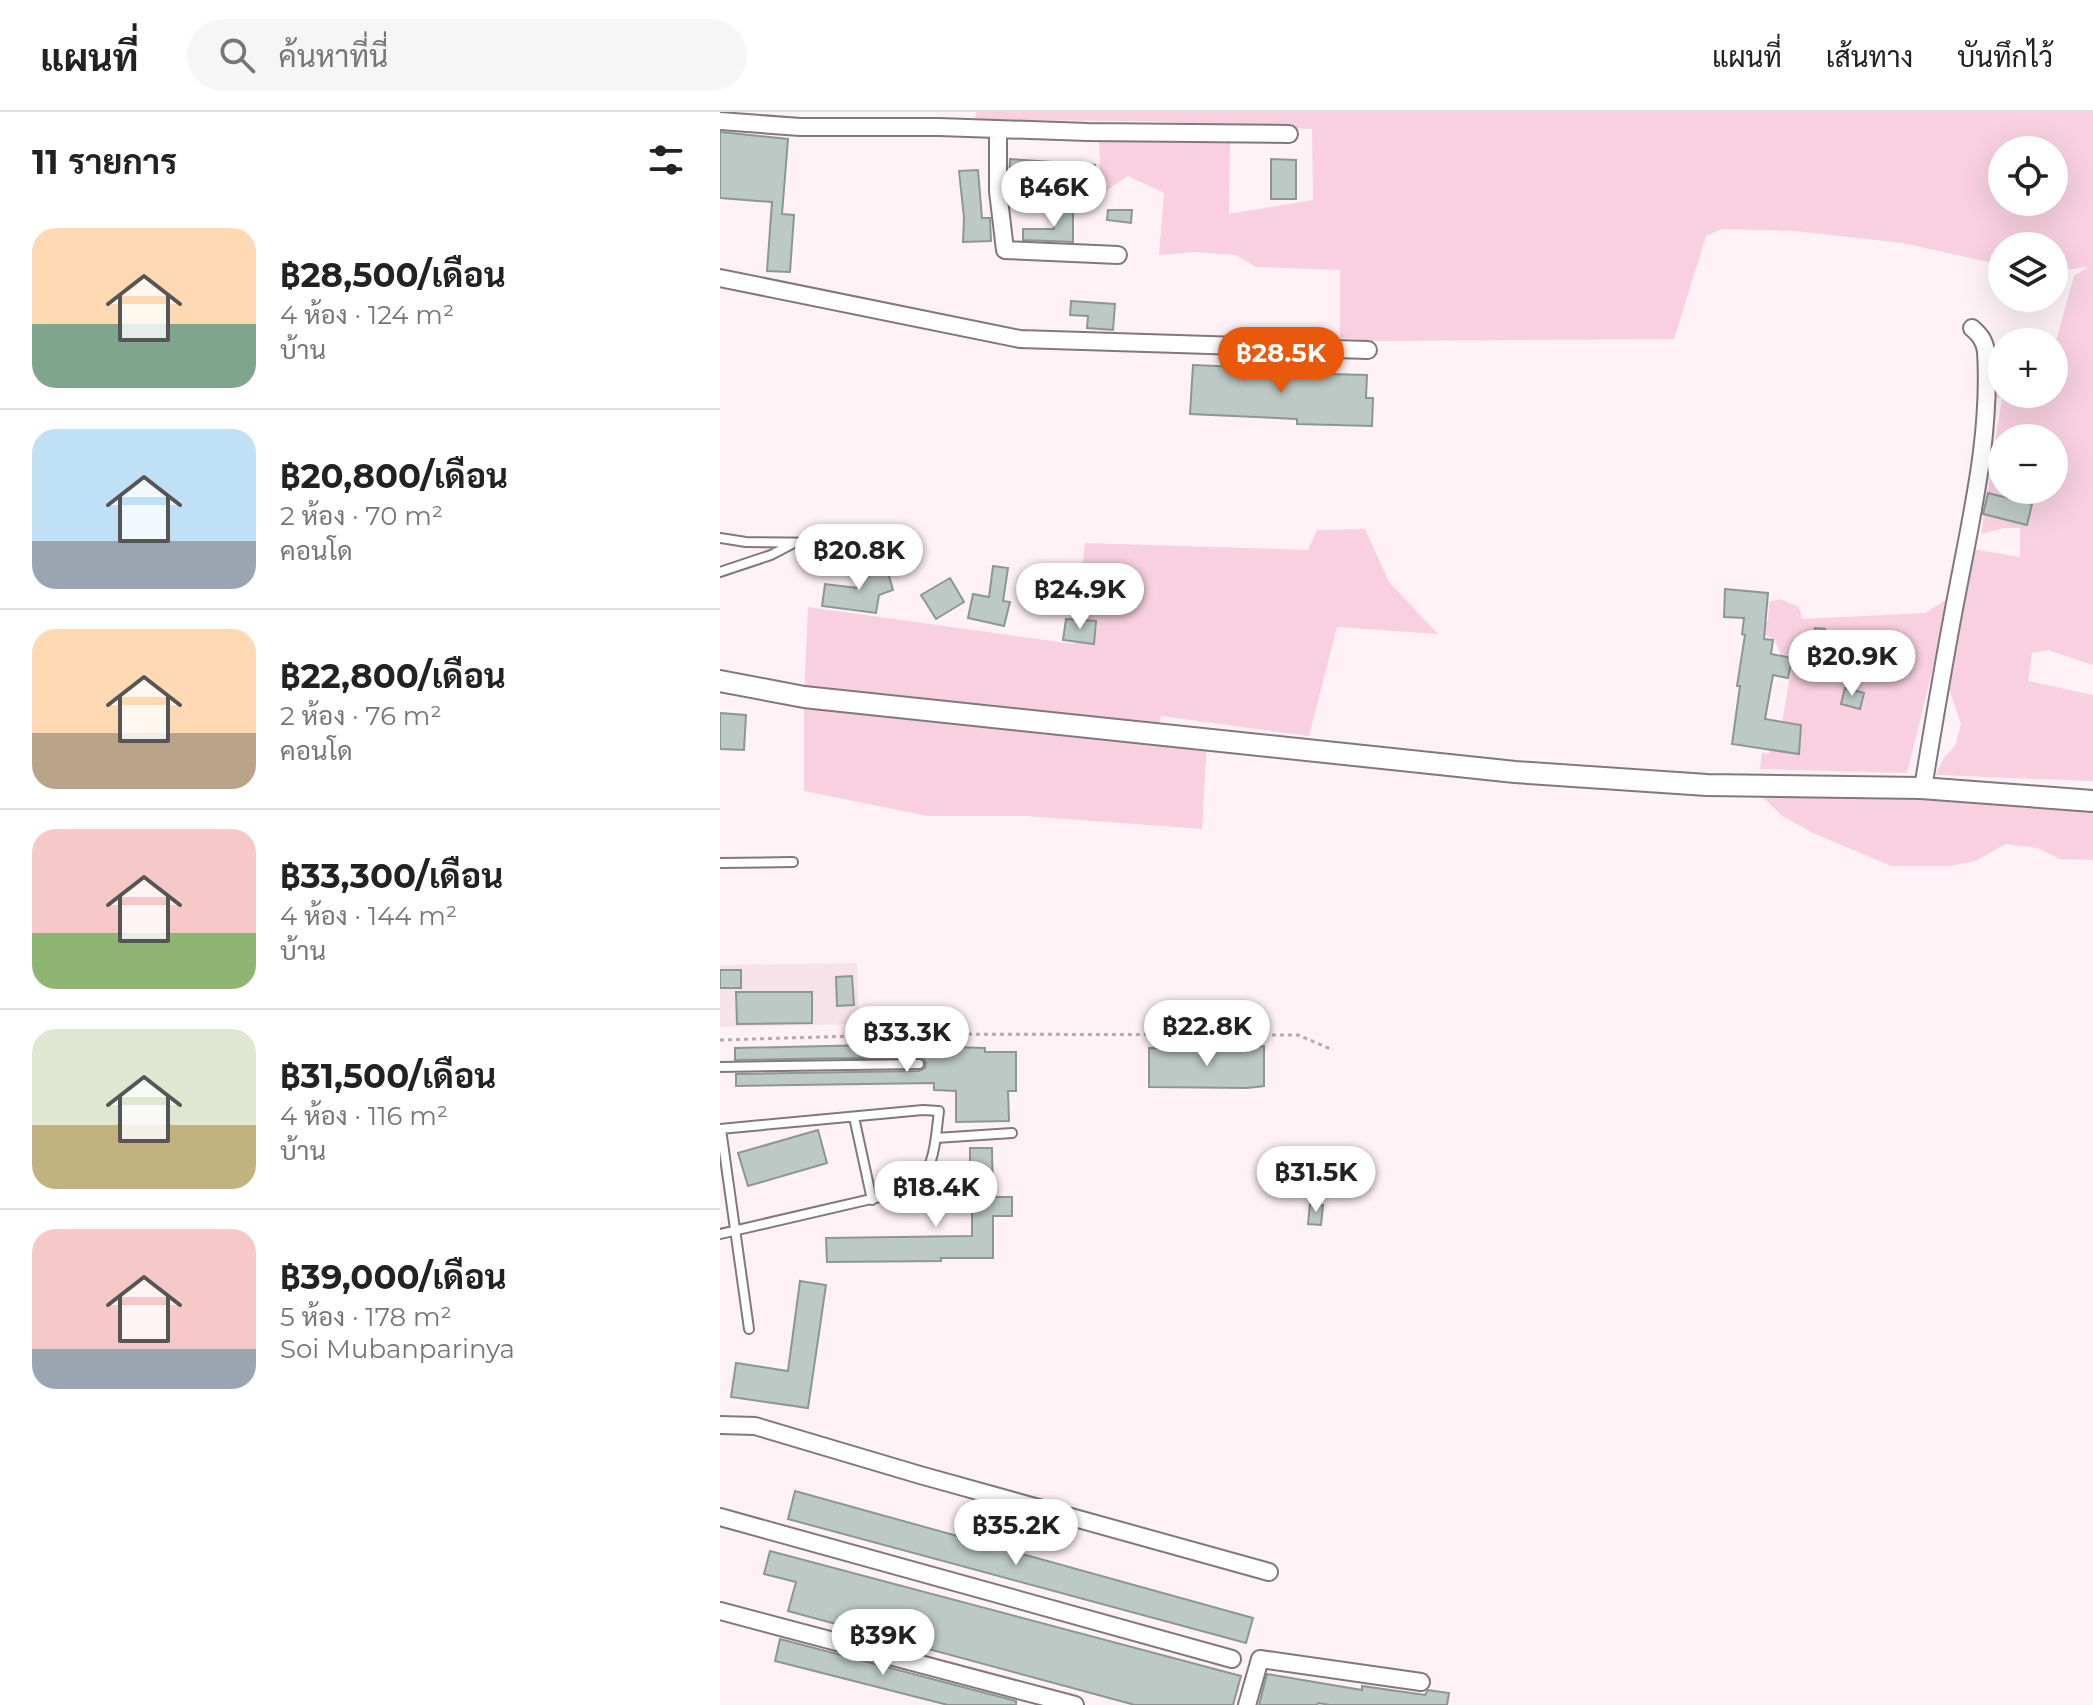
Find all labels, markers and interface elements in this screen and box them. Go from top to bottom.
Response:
search box [187,19,747,91]
icon: search [215,33,259,77]
text: แผนที่ [40,34,139,81]
text: ค้นหาที่นี่ [279,38,388,75]
text: แผนที่ [1712,40,1782,74]
text: เส้นทาง [1826,40,1913,74]
text: บันทึกไว้ [1957,40,2053,74]
map controls [1988,136,2068,504]
button: locate [1988,136,2068,216]
icon: filters [644,138,688,182]
text: 11 รายการ [32,141,177,183]
pin: ฿46K [1007,161,1101,229]
text: ฿46K [1019,171,1089,203]
button: layers [1988,232,2068,312]
text: ฿28,500/เดือน [280,254,506,296]
icon: home [96,260,192,356]
text: 4 ห้อง · 124 m² [280,299,454,331]
pin: ฿28.5K [1216,327,1346,395]
button: + [1988,328,2068,408]
text: บ้าน [280,334,326,366]
text: ฿28.5K [1236,337,1326,369]
button: − [1988,424,2068,504]
text: ฿20,800/เดือน [280,455,508,497]
icon: home [96,461,192,557]
text: 2 ห้อง · 70 m² [280,500,443,532]
pin: ฿20.8K [794,524,924,592]
text: ฿20.8K [813,534,905,566]
text: คอนโด [280,535,353,567]
pin: ฿24.9K [1015,563,1145,631]
text: ฿24.9K [1034,573,1126,605]
pin: ฿20.9K [1787,630,1917,698]
text: ฿20.9K [1807,640,1897,672]
text: ฿22,800/เดือน [280,655,506,697]
icon: home [96,661,192,757]
text: 2 ห้อง · 76 m² [280,700,442,732]
text: คอนโด [280,735,353,767]
text: ฿33,300/เดือน [280,855,503,897]
icon: home [96,861,192,957]
text: 4 ห้อง · 144 m² [280,900,457,932]
text: บ้าน [280,935,326,967]
pin: ฿22.8K [1142,1000,1272,1068]
pin: ฿33.3K [842,1006,972,1074]
text: ฿22.8K [1162,1010,1252,1042]
text: ฿33.3K [863,1016,951,1048]
text: ฿31,500/เดือน [280,1055,496,1097]
icon: home [96,1061,192,1157]
text: 4 ห้อง · 116 m² [280,1100,448,1132]
text: บ้าน [280,1135,326,1167]
pin: ฿31.5K [1251,1146,1381,1214]
text: ฿31.5K [1275,1156,1357,1188]
pin: ฿18.4K [871,1161,1001,1229]
text: ฿18.4K [892,1171,980,1203]
text: ฿39,000/เดือน [280,1256,507,1298]
icon: home [96,1261,192,1357]
text: 5 ห้อง · 178 m² [280,1301,452,1333]
text: Soi Mubanparinya [280,1333,515,1365]
pin: ฿35.2K [951,1499,1081,1567]
text: ฿35.2K [972,1509,1060,1541]
pin: ฿39K [836,1609,930,1677]
text: ฿39K [850,1619,916,1651]

